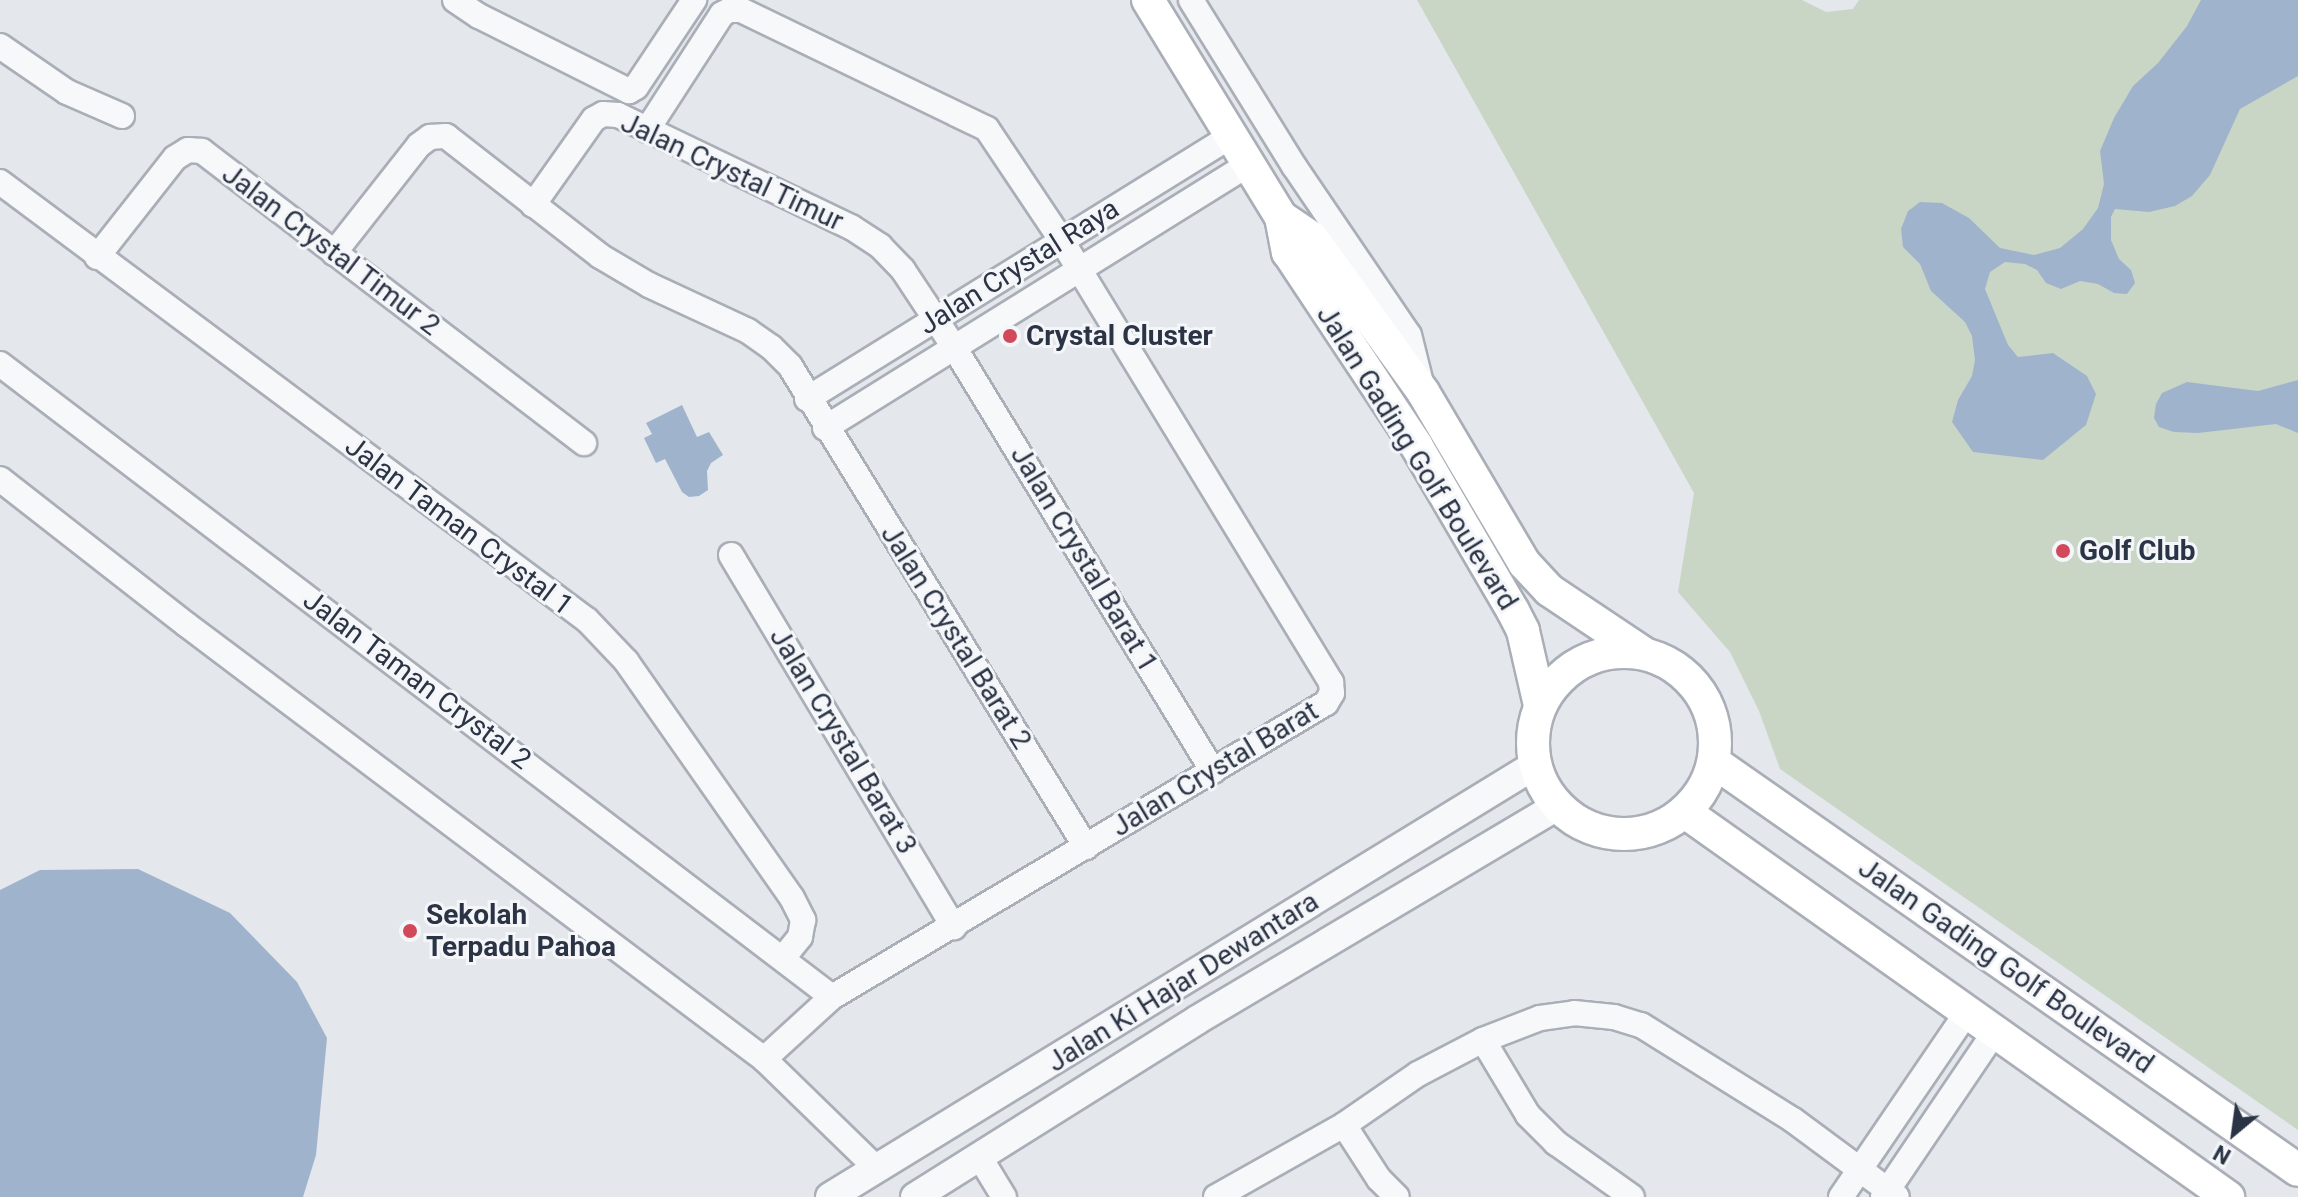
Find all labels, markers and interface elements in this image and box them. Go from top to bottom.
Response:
street label: Jalan Crystal Timur [615,106,849,238]
street label: Jalan Crystal Timur 2 [215,157,447,343]
street label: Jalan Crystal Raya [913,192,1125,342]
street label: Jalan Gading Golf Boulevard [1309,300,1525,616]
place label: Crystal Cluster [1026,319,1213,353]
marker: Crystal Cluster [1001,327,1019,345]
street label: Jalan Taman Crystal 1 [338,429,580,623]
street label: Jalan Crystal Barat 1 [1003,440,1165,678]
street label: Jalan Crystal Barat 2 [873,519,1039,755]
place label: Golf Club [2079,534,2195,568]
marker: Golf Club [2054,542,2072,560]
street label: Jalan Taman Crystal 2 [296,583,538,777]
street label: Jalan Crystal Barat 3 [762,622,924,860]
street label: Jalan Crystal Barat [1106,694,1324,844]
street label: Jalan Gading Golf Boulevard [1852,851,2160,1081]
street label: Jalan Ki Hajar Dewantara [1041,885,1325,1079]
place label: Sekolah Terpadu Pahoa [426,898,616,964]
marker: Sekolah Terpadu Pahoa [401,922,419,940]
north arrow [2194,1093,2274,1173]
text: N [2209,1140,2235,1169]

